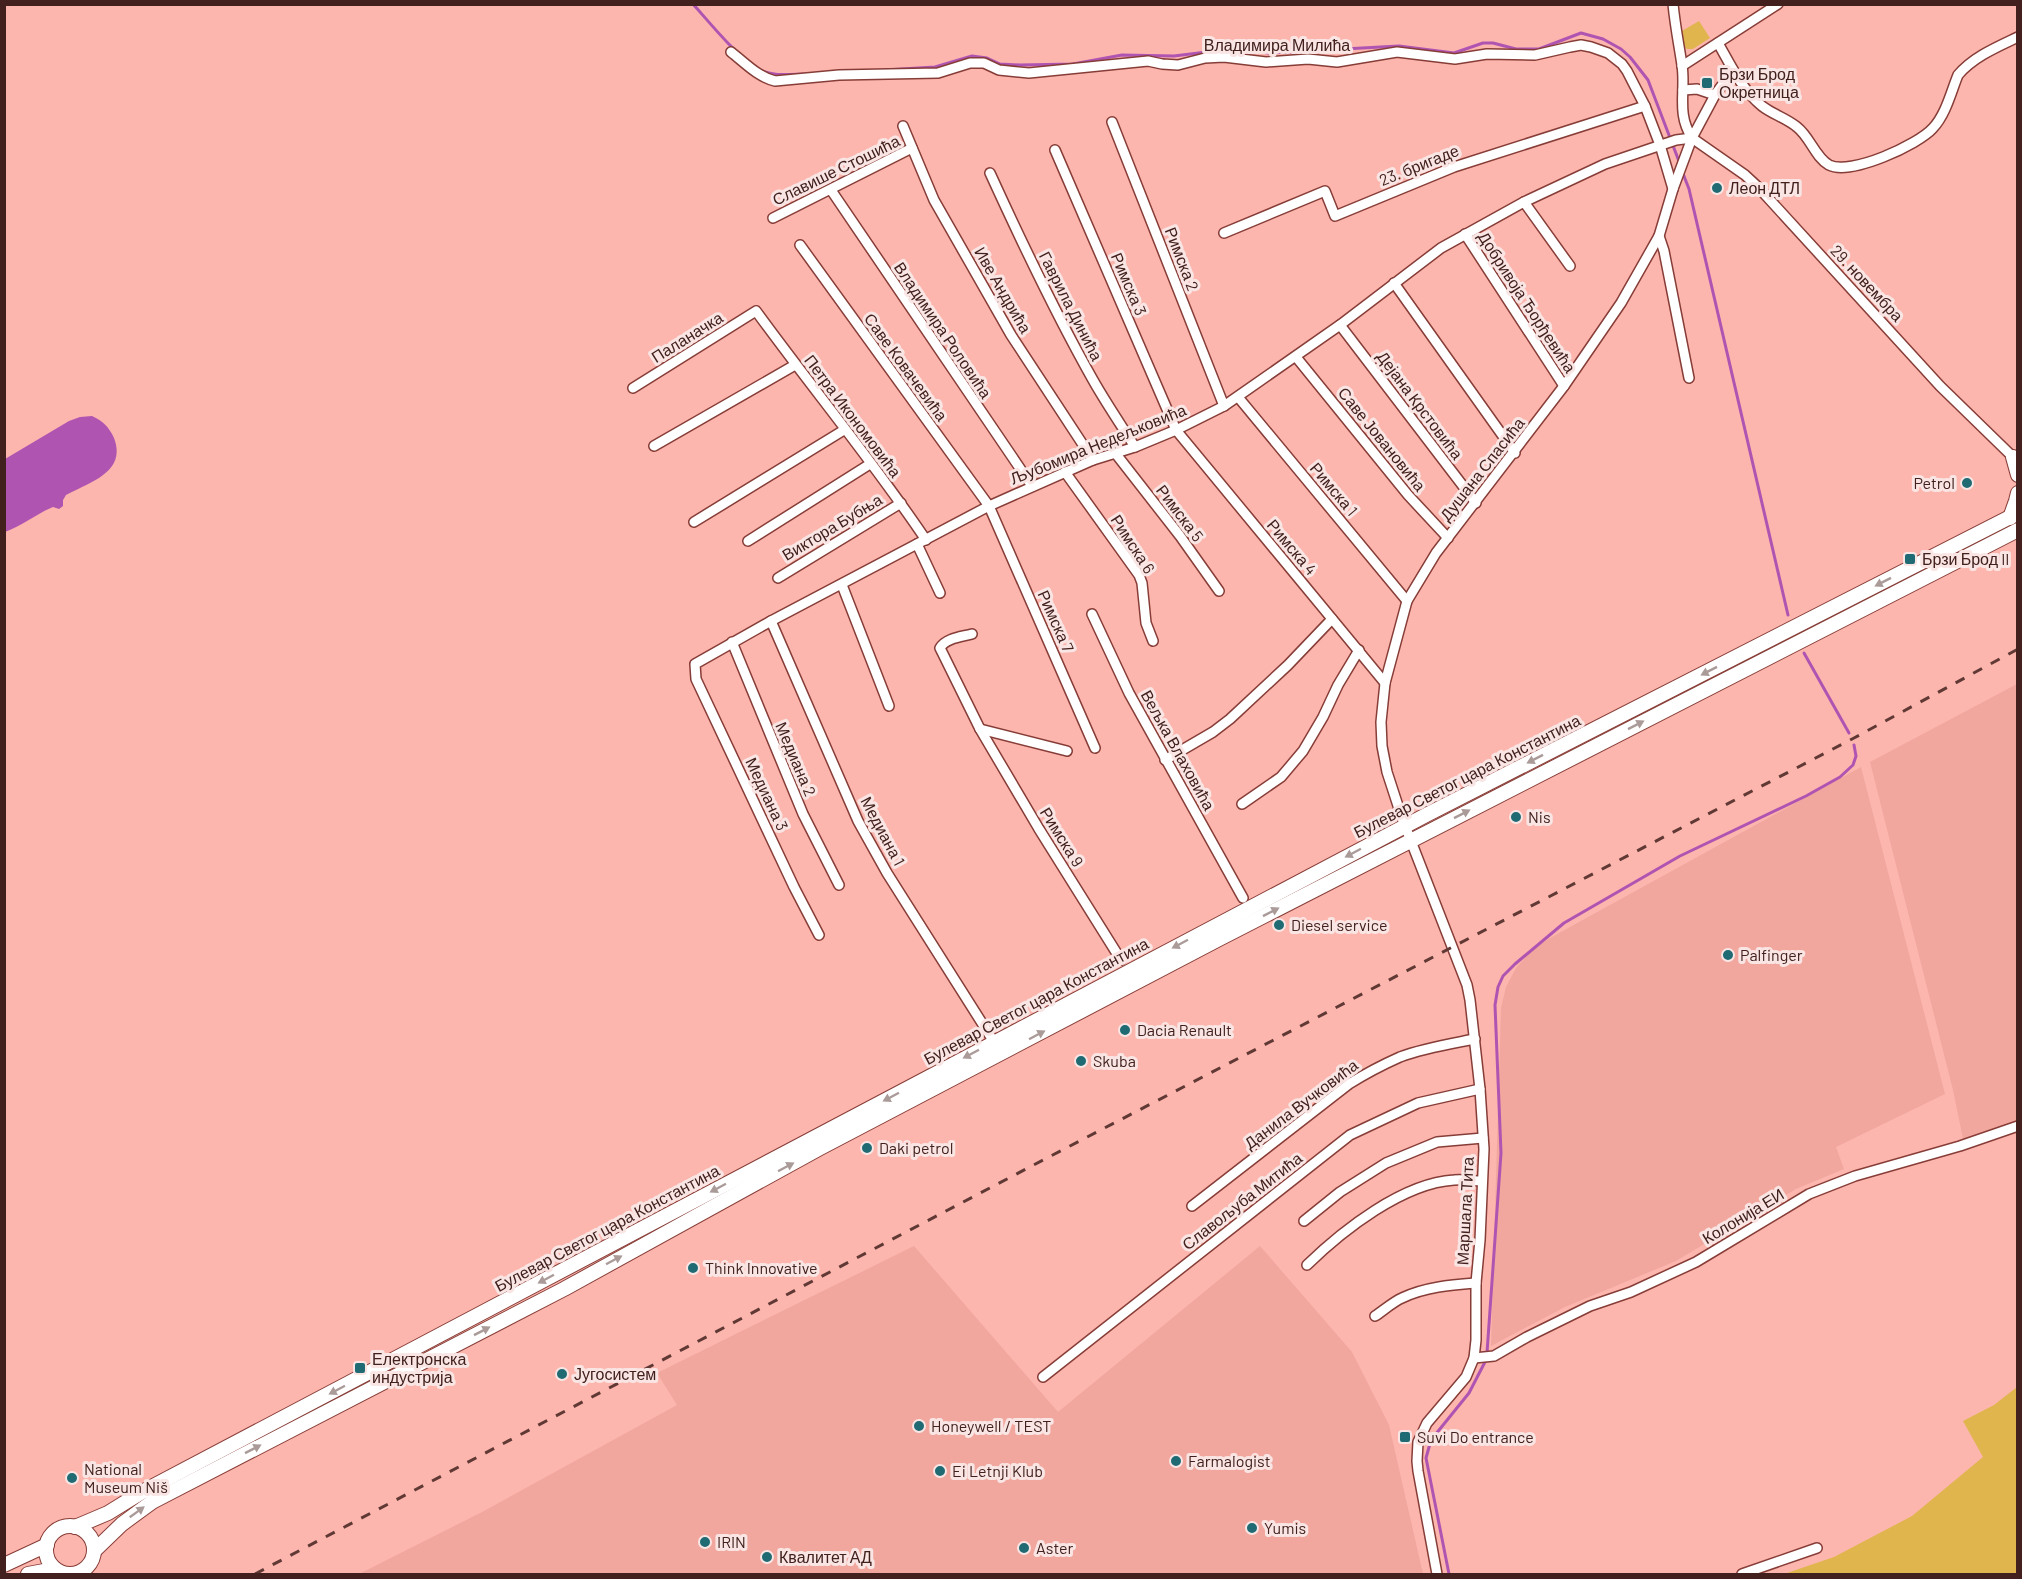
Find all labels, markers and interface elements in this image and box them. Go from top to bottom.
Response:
street label: Владимира Милића [1204,35,1350,54]
place label: Брзи Брод Окретница [1719,64,1799,101]
marker: Брзи Брод Окретница [1700,76,1714,90]
street label: Славише Стошића [769,130,903,209]
street label: 23. бригаде [1376,140,1461,189]
place label: Леон ДТЛ [1729,178,1800,197]
marker: Леон ДТЛ [1710,181,1724,195]
street label: Римска 2 [1162,224,1203,293]
street label: Добривоја Ђорђевића [1475,228,1580,376]
street label: 29. новембра [1827,241,1908,325]
street label: Иве Андрића [971,243,1036,336]
street label: Гаврила Динића [1036,248,1107,364]
street label: Римска 3 [1108,250,1151,318]
street label: Владимира Роловића [891,258,996,402]
street label: Паланачка [648,307,726,366]
street label: Саве Ковачевића [861,309,952,424]
street label: Дејана Крстовића [1374,347,1467,463]
street label: Петра Икономовића [801,351,906,481]
street label: Саве Јовановића [1335,383,1430,495]
street label: Љубомира Недељковића [1007,399,1189,488]
street label: Душана Спасића [1435,413,1528,524]
street label: Римска 1 [1307,458,1362,519]
place label: Petrol [1913,473,1955,492]
marker: Petrol [1960,476,1974,490]
street label: Римска 5 [1153,481,1208,545]
street label: Виктора Бубња [778,489,885,564]
street label: Римска 6 [1107,511,1159,577]
street label: Римска 4 [1264,515,1321,578]
place label: Брзи Брод II [1922,549,2009,568]
marker: Брзи Брод II [1903,552,1917,566]
one-way arrow [1874,577,1892,587]
street label: Римска 7 [1034,587,1079,655]
one-way arrow [1701,666,1718,676]
street label: Вељка Влаховића [1138,686,1219,813]
street label: Булевар Светог цара Константина [1350,710,1583,841]
street label: Медиана 2 [772,719,821,799]
one-way arrow [1628,720,1645,730]
street label: Медиана 3 [742,754,793,833]
one-way arrow [1527,755,1544,764]
street label: Медиана 1 [857,793,910,869]
street label: Римска 9 [1037,804,1088,870]
place label: Nis [1528,807,1551,826]
one-way arrow [1454,809,1471,819]
marker: Nis [1509,810,1523,824]
one-way arrow [1344,848,1361,858]
one-way arrow [1263,907,1280,917]
place label: Diesel service [1291,915,1387,934]
marker: Diesel service [1272,918,1286,932]
street label: Булевар Светог цара Константина [920,933,1151,1068]
one-way arrow [1172,939,1189,949]
place label: Palfinger [1740,945,1803,964]
marker: Palfinger [1721,948,1735,962]
place label: Dacia Renault [1137,1020,1232,1039]
marker: Dacia Renault [1118,1023,1132,1037]
one-way arrow [1028,1030,1046,1040]
one-way arrow [962,1049,979,1059]
place label: Skuba [1093,1051,1136,1070]
marker: Skuba [1074,1054,1088,1068]
street label: Данила Вучковића [1240,1055,1361,1152]
one-way arrow [882,1092,899,1101]
place label: Daki petrol [879,1138,953,1157]
marker: Daki petrol [860,1141,874,1155]
street label: Славољуба Митића [1178,1148,1306,1253]
street label: Маршала Тита [1452,1156,1477,1266]
street label: Булевар Светог цара Константина [491,1160,722,1295]
one-way arrow [778,1162,795,1172]
one-way arrow [710,1183,727,1193]
street label: Колонија ЕИ [1698,1184,1787,1247]
one-way arrow [606,1255,623,1265]
place label: Think Innovative [705,1258,818,1277]
marker: Think Innovative [686,1261,700,1275]
one-way arrow [537,1274,554,1284]
one-way arrow [474,1326,491,1336]
place label: Електронска индустрија [372,1349,466,1386]
marker: Електронска индустрија [353,1361,367,1375]
place label: Југосистем [574,1364,656,1383]
marker: Југосистем [555,1367,569,1381]
one-way arrow [328,1385,345,1395]
place label: Honeywell / TEST [931,1416,1051,1435]
marker: Honeywell / TEST [912,1419,926,1433]
place label: Suvi Do entrance [1417,1427,1534,1446]
marker: Suvi Do entrance [1398,1430,1412,1444]
one-way arrow [245,1444,262,1454]
place label: Farmalogist [1188,1451,1271,1470]
marker: Farmalogist [1169,1454,1183,1468]
place label: National Museum Niš [84,1459,168,1496]
place label: Ei Letnji Klub [952,1461,1043,1480]
marker: Ei Letnji Klub [933,1464,947,1478]
marker: National Museum Niš [65,1471,79,1485]
one-way arrow [129,1506,145,1518]
place label: Yumis [1264,1518,1306,1537]
marker: Yumis [1245,1521,1259,1535]
place label: IRIN [717,1532,746,1551]
marker: IRIN [698,1535,712,1549]
place label: Aster [1036,1538,1074,1557]
marker: Aster [1017,1541,1031,1555]
place label: Квалитет АД [779,1547,872,1566]
marker: Квалитет АД [760,1550,774,1564]

